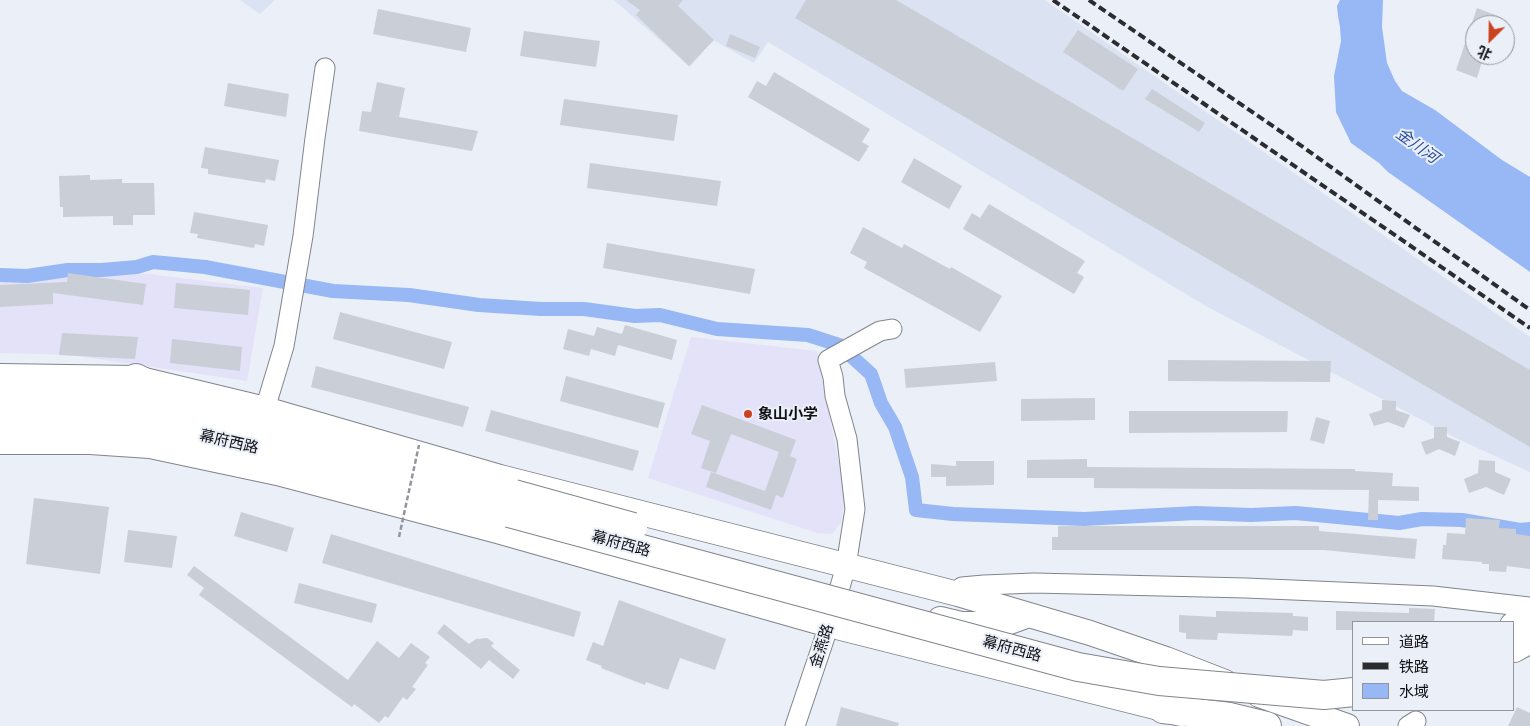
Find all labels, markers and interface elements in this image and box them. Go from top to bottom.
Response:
north arrow [1465,15,1515,65]
text: 北 [1475,42,1494,64]
water label: 金川河 [1392,124,1442,168]
place label: 象山小学 [758,405,818,423]
marker: 象山小学 [742,408,754,420]
street label: 幕府西路 [198,426,260,458]
street label: 幕府西路 [590,528,652,560]
legend [1352,621,1515,711]
street label: 金燕路 [806,622,838,670]
text: 道路 [1399,632,1429,651]
street label: 幕府西路 [981,633,1043,665]
text: 铁路 [1399,657,1429,676]
text: 水域 [1399,682,1429,701]

